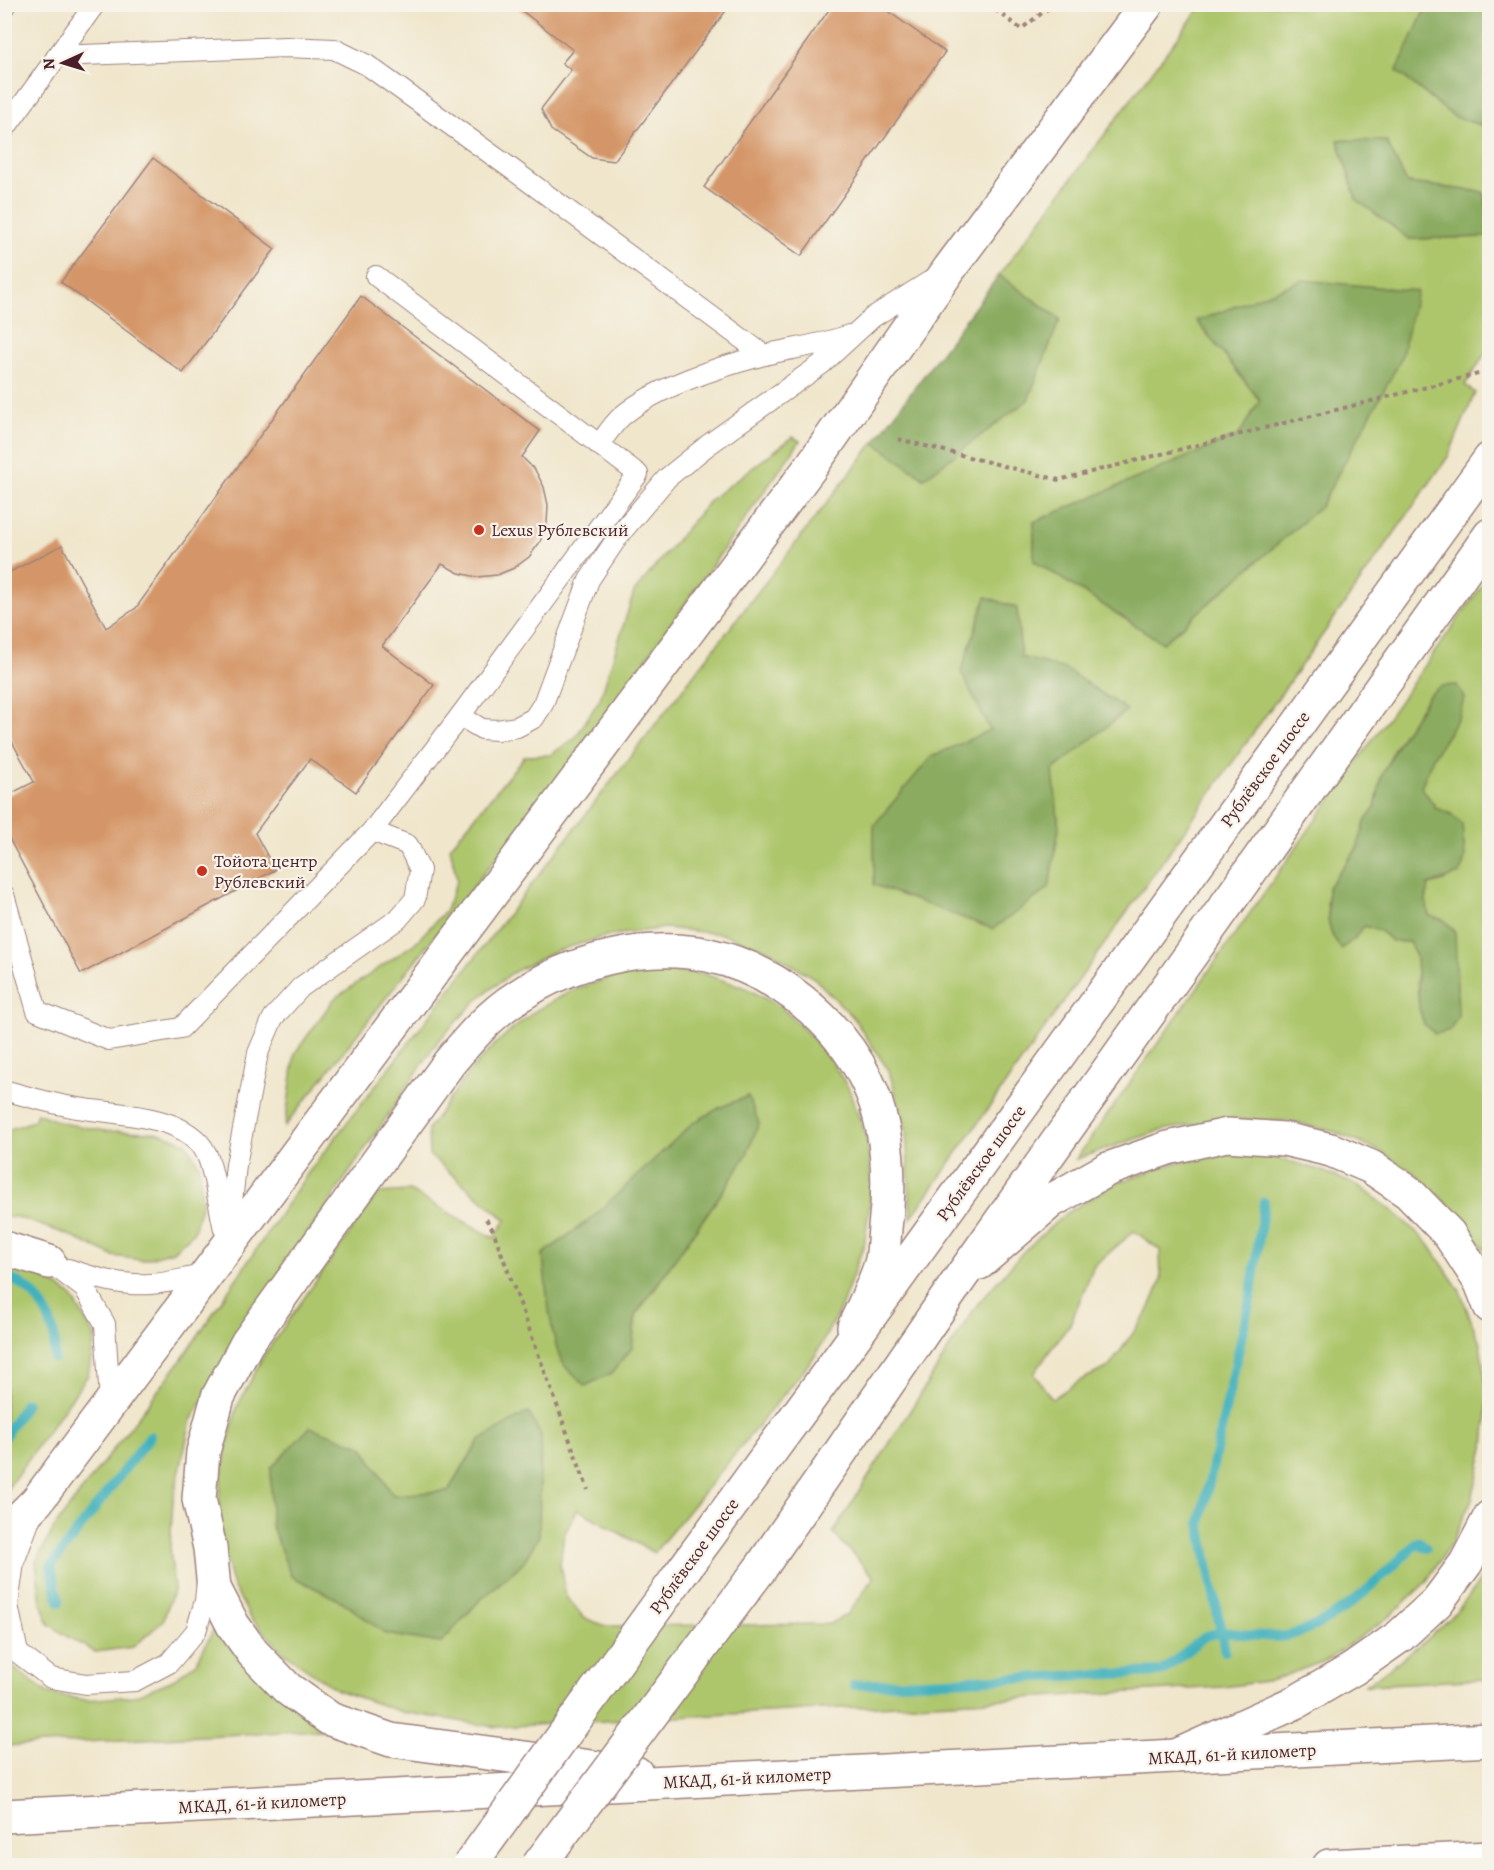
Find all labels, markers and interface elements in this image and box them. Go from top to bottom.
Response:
north arrow [33,33,93,93]
text: N [38,57,60,71]
place label: Lexus Рублевский [491,518,629,542]
marker: Lexus Рублевский [472,523,486,537]
street label: Рублёвское шоссе [1215,706,1315,832]
place label: Тойота центр Рублевский [214,849,318,894]
marker: Тойота центр Рублевский [195,864,209,878]
street label: Рублёвское шоссе [931,1100,1031,1226]
street label: Рублёвское шоссе [644,1493,744,1619]
street label: МКАД, 61-й километр [1147,1738,1317,1770]
street label: МКАД, 61-й километр [662,1762,832,1794]
street label: МКАД, 61-й километр [177,1787,347,1819]

